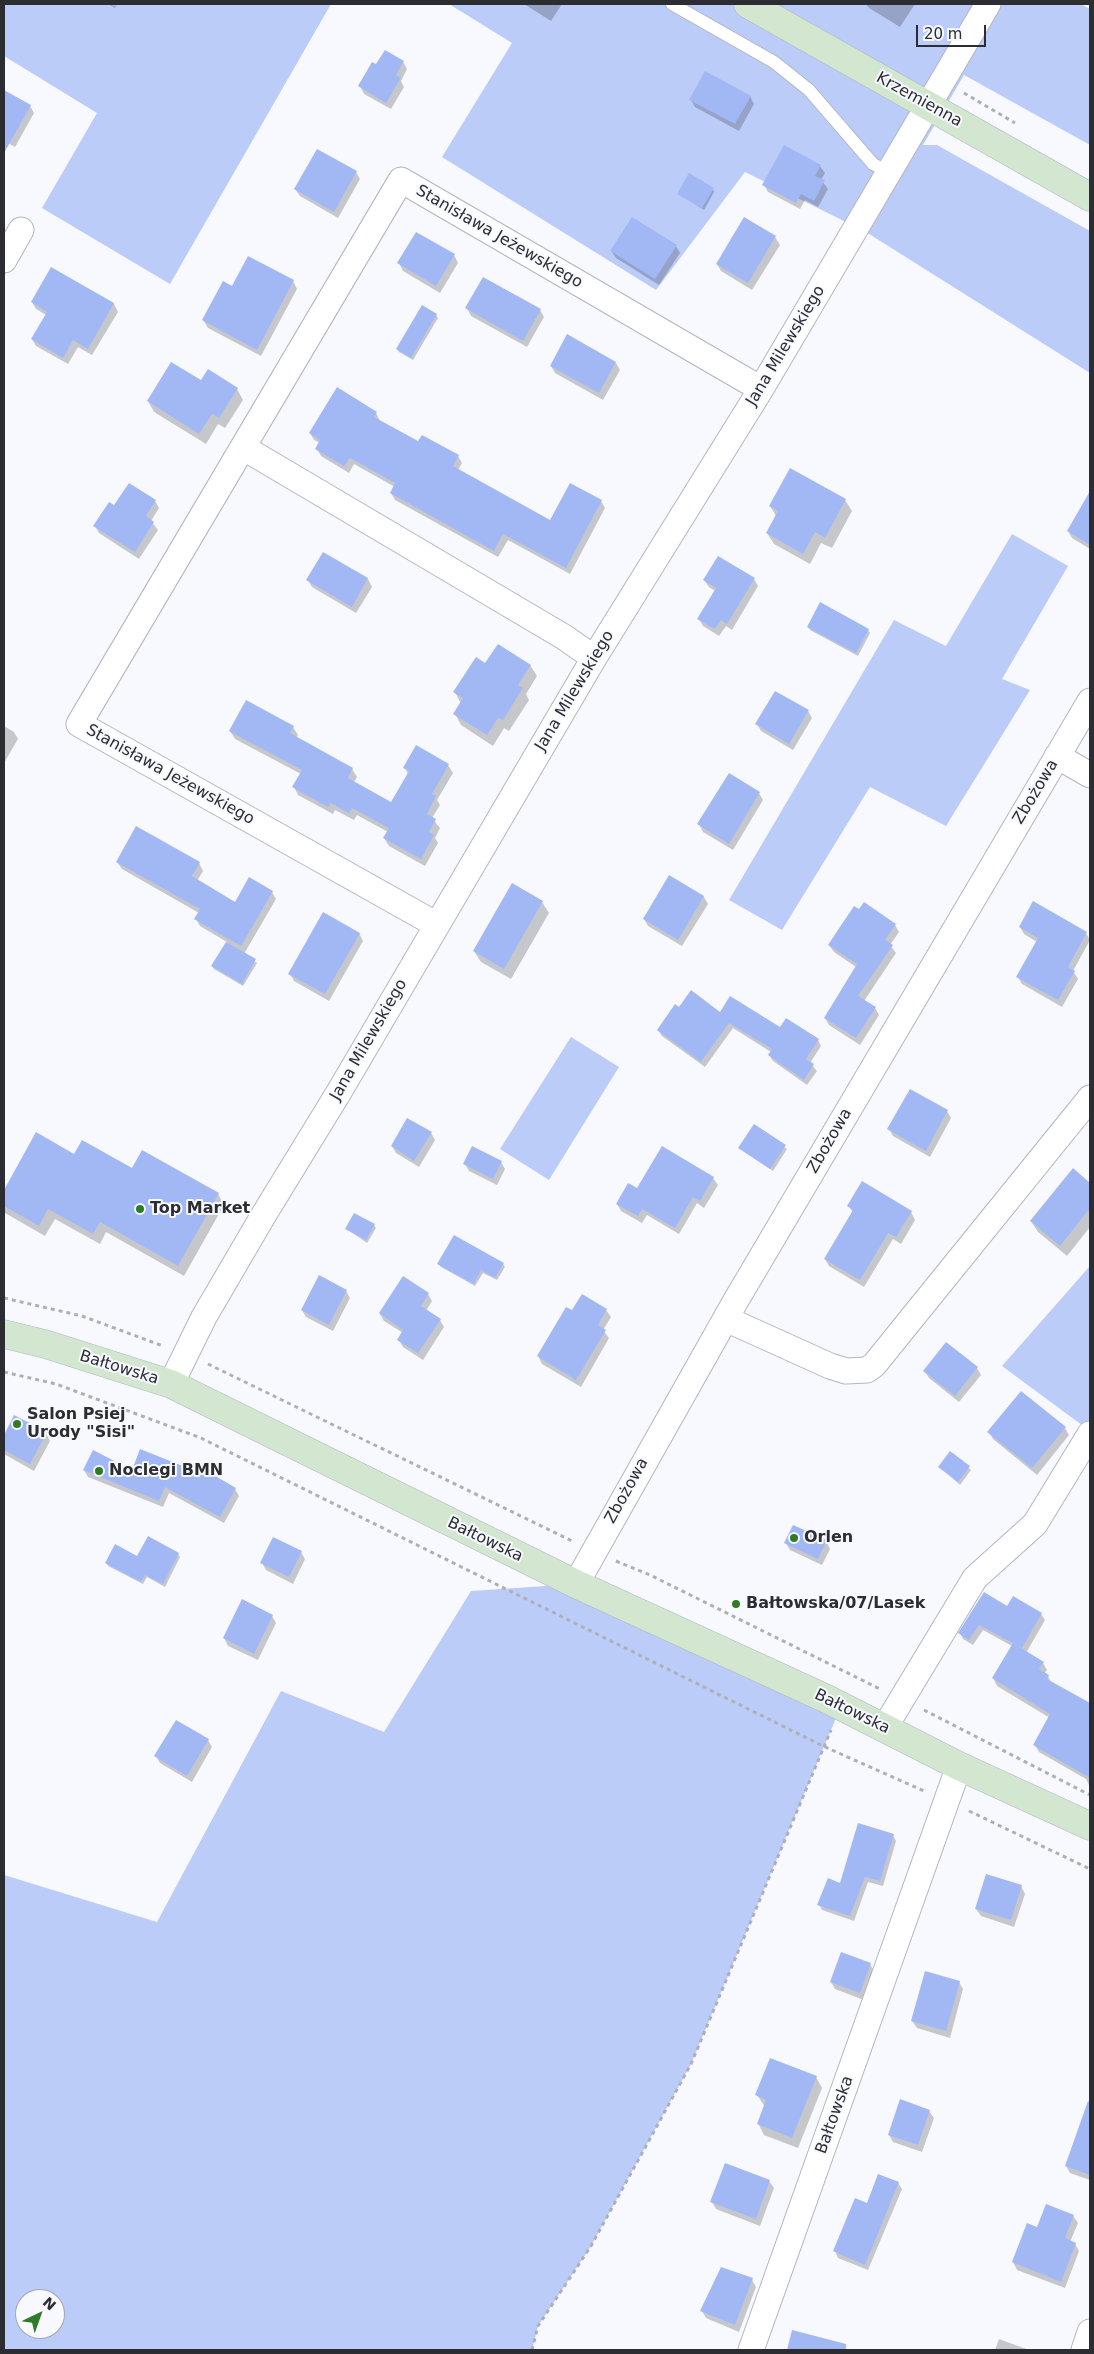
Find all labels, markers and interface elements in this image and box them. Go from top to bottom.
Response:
scale bar [919,15,989,47]
text: 20 m [924,25,962,43]
street label: Krzemienna [873,69,965,131]
street label: Stanisława Jeżewskiego [412,181,586,293]
street label: Jana Milewskiego [742,282,830,410]
street label: Jana Milewskiego [531,627,619,755]
street label: Stanisława Jeżewskiego [83,721,257,829]
street label: Zbożowa [1009,756,1063,828]
street label: Jana Milewskiego [326,976,412,1104]
street label: Zbożowa [804,1105,856,1177]
place label: Top Market [150,1199,250,1219]
marker: Top Market [134,1203,146,1215]
street label: Bałtowska [77,1347,161,1389]
place label: Salon Psiej Urody "Sisi" [27,1405,135,1443]
marker: Salon Psiej Urody "Sisi" [11,1418,23,1430]
street label: Zbożowa [601,1455,653,1527]
place label: Noclegi BMN [109,1461,223,1481]
marker: Noclegi BMN [93,1465,105,1477]
street label: Bałtowska [444,1513,526,1567]
place label: Orlen [804,1528,853,1548]
marker: Orlen [788,1532,800,1544]
place label: Bałtowska/07/Lasek [746,1594,925,1614]
marker: Bałtowska/07/Lasek [730,1598,742,1610]
street label: Bałtowska [811,1685,893,1739]
street label: Bałtowska [812,2073,858,2157]
north arrow [15,2289,65,2339]
text: N [40,2294,59,2313]

